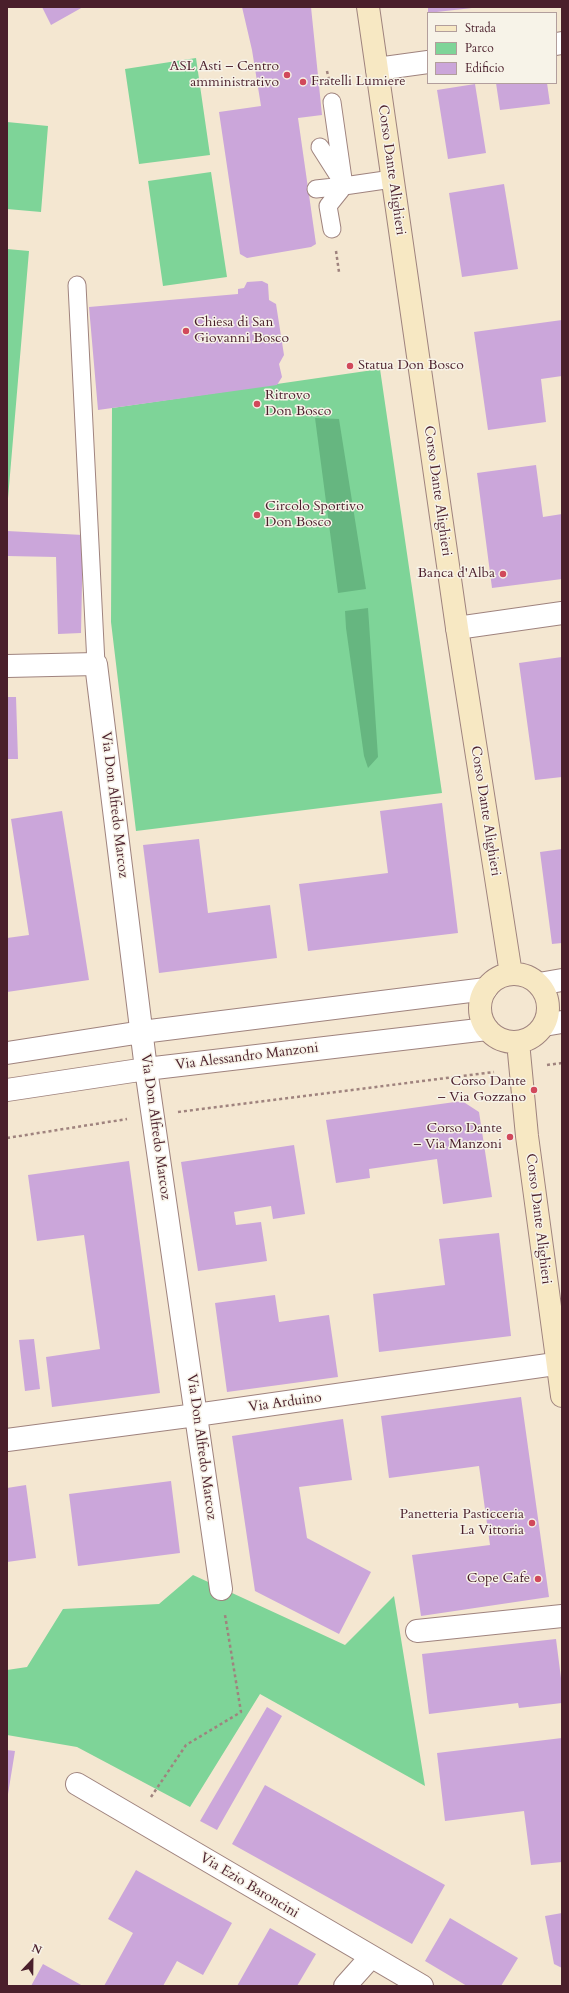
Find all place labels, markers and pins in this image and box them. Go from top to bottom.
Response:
place label: ASL Asti – Centro amministrativo [169,59,279,92]
marker: ASL Asti – Centro amministrativo [282,70,292,80]
place label: Fratelli Lumiere [311,74,405,90]
marker: Fratelli Lumiere [298,77,308,87]
place label: Chiesa di San Giovanni Bosco [194,315,289,348]
marker: Chiesa di San Giovanni Bosco [181,326,191,336]
place label: Statua Don Bosco [358,358,464,374]
marker: Statua Don Bosco [345,361,355,371]
place label: Ritrovo Don Bosco [265,388,331,420]
marker: Ritrovo Don Bosco [252,399,262,409]
place label: Circolo Sportivo Don Bosco [265,499,364,532]
marker: Circolo Sportivo Don Bosco [252,510,262,520]
place label: Banca d'Alba [418,566,495,582]
marker: Banca d'Alba [498,569,508,579]
place label: Corso Dante – Via Gozzano [438,1074,526,1106]
marker: Corso Dante – Via Gozzano [529,1085,539,1095]
place label: Corso Dante – Via Manzoni [414,1121,502,1154]
marker: Corso Dante – Via Manzoni [505,1132,515,1142]
place label: Panetteria Pasticceria La Vittoria [400,1507,524,1540]
marker: Panetteria Pasticceria La Vittoria [527,1518,537,1528]
place label: Cope Cafe [467,1571,530,1587]
marker: Cope Cafe [533,1574,543,1584]

